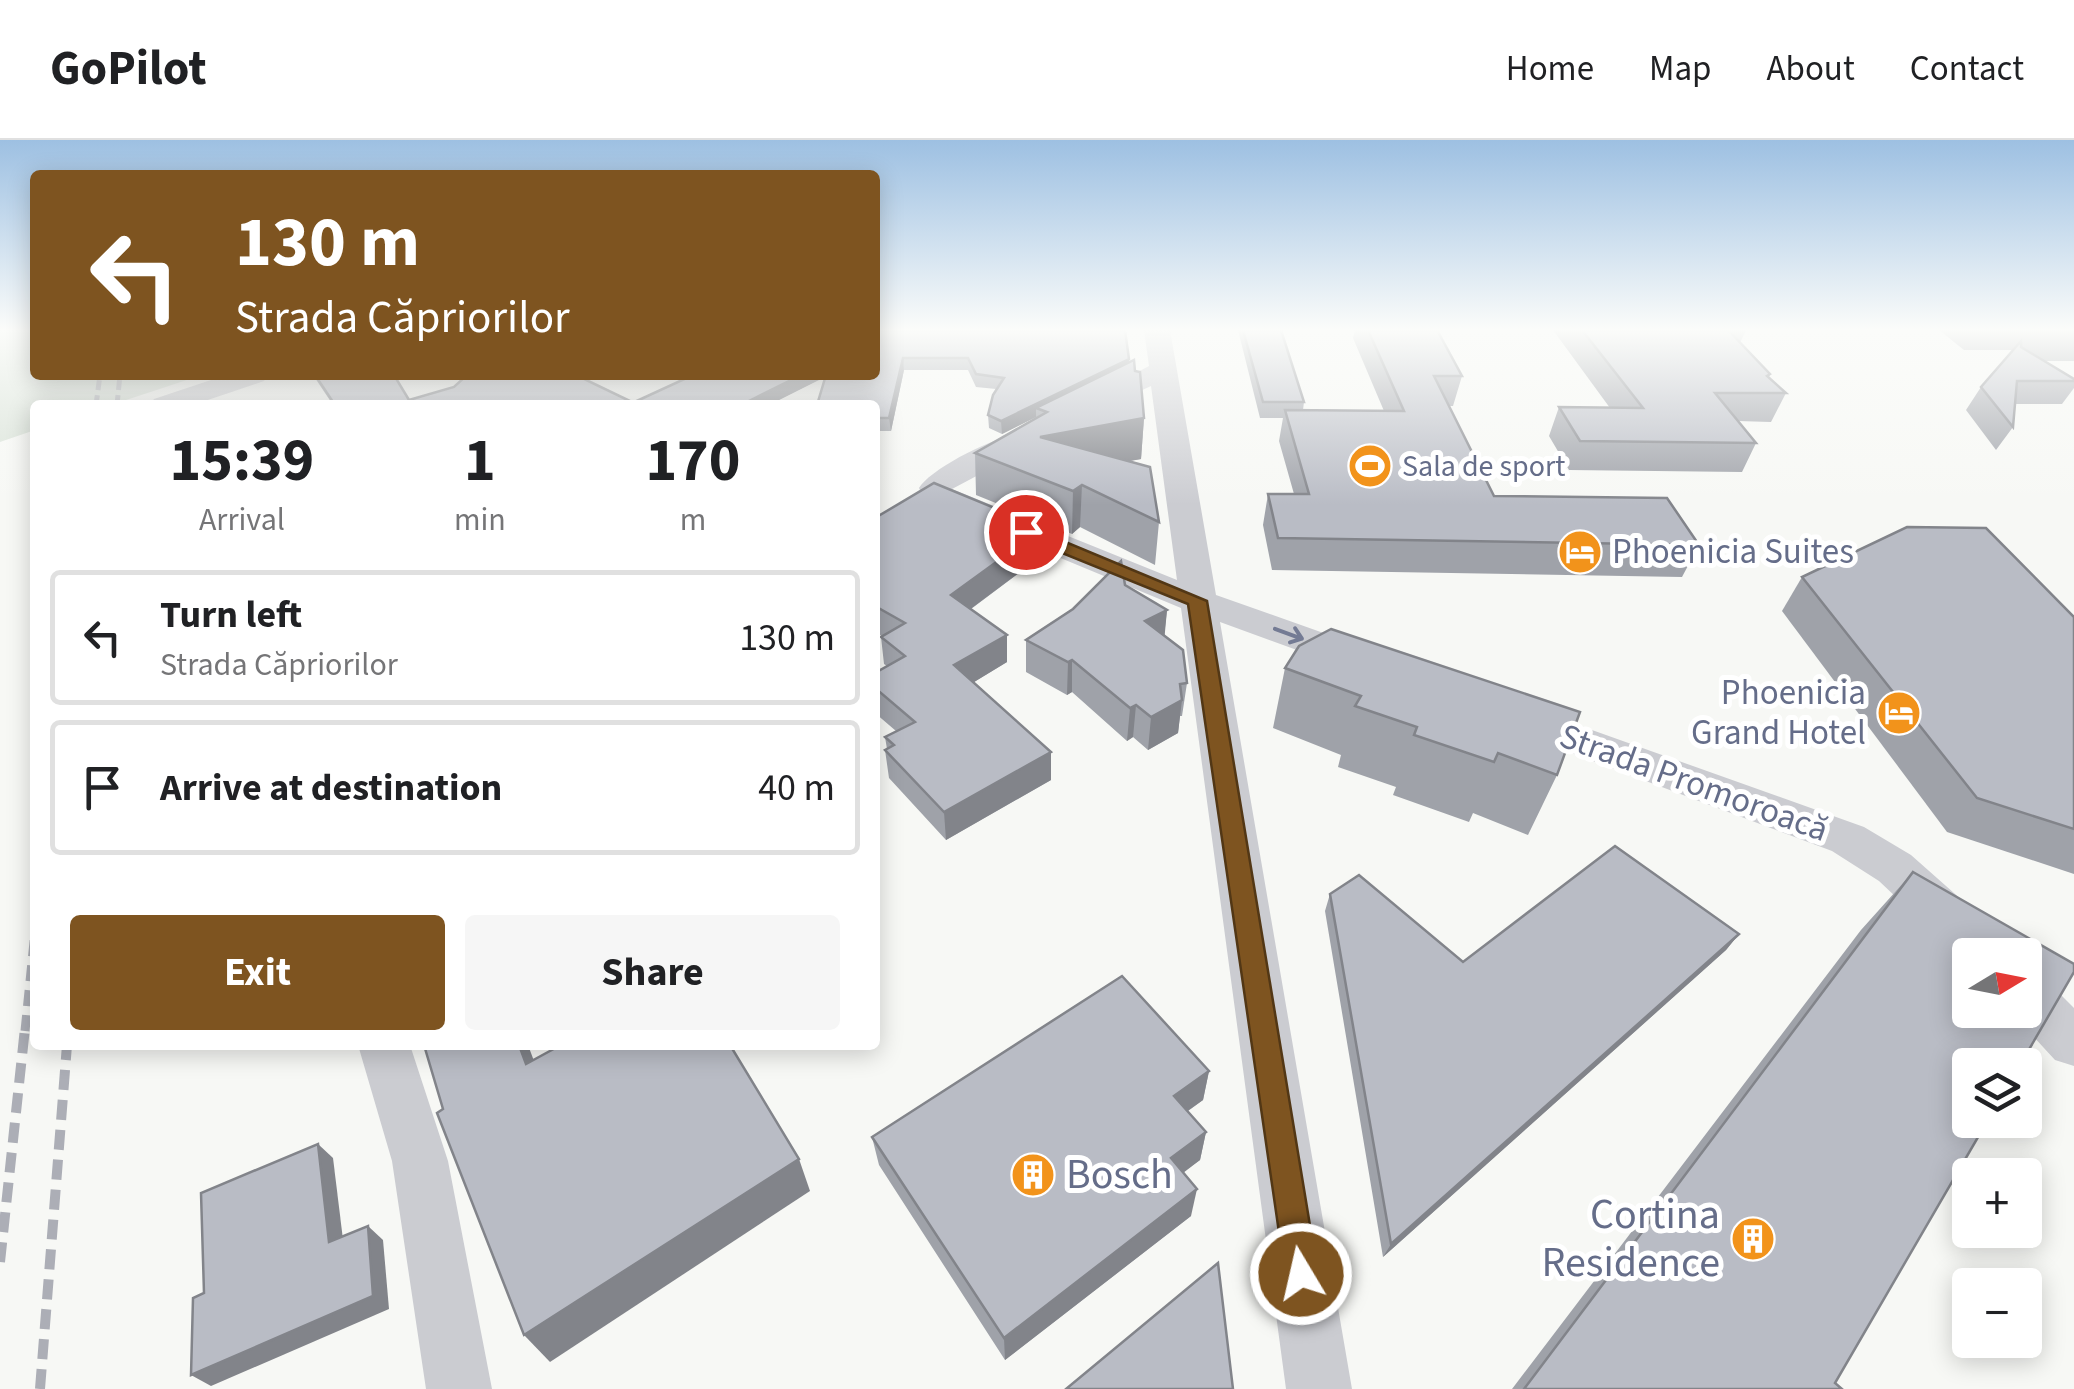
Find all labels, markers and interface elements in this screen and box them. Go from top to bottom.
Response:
text: GoPilot [50,35,207,103]
text: Home [1506,44,1594,94]
text: Map [1649,44,1712,94]
text: About [1767,44,1855,94]
text: Contact [1910,44,2024,94]
text: 130 m [235,193,420,293]
icon: left [70,210,200,340]
text: Strada Căpriorilor [235,286,570,350]
text: 15:39 [170,419,314,504]
text: 1 [464,419,496,504]
text: 170 [645,419,740,504]
sports icon: Sala de sport [1347,443,1393,489]
place label: Sala de sport [1402,445,1565,488]
pin [984,490,1069,575]
text: Arrival [199,497,285,543]
text: min [454,497,506,543]
text: m [680,497,706,543]
icon: arrive [999,505,1054,560]
place label: Phoenicia Suites [1612,527,1854,577]
hotel icon: Phoenicia Suites [1557,529,1603,575]
text: Turn left [160,588,302,642]
icon: left [75,610,130,665]
text: 130 m [739,611,835,665]
one-way arrow [1273,626,1304,644]
text: Strada Căpriorilor [160,642,398,688]
place label: Phoenicia Grand Hotel [1691,668,1866,758]
hotel icon: Phoenicia Grand Hotel [1876,690,1922,736]
street label: Strada Promoroacă [1553,711,1835,855]
icon: arrive [75,760,130,815]
text: Arrive at destination [160,761,502,815]
text: 40 m [758,761,835,815]
button: Exit [70,915,445,1030]
button: Share [465,915,840,1030]
north arrow [1952,938,2042,1028]
map controls [1952,938,2042,1358]
button: layers [1952,1048,2042,1138]
place label: Bosch [1066,1145,1173,1205]
building icon: Bosch [1010,1152,1056,1198]
button: + [1952,1158,2042,1248]
place label: Cortina Residence [1542,1185,1720,1293]
building icon: Cortina Residence [1730,1216,1776,1262]
position arrow [1249,1222,1353,1326]
button: − [1952,1268,2042,1358]

